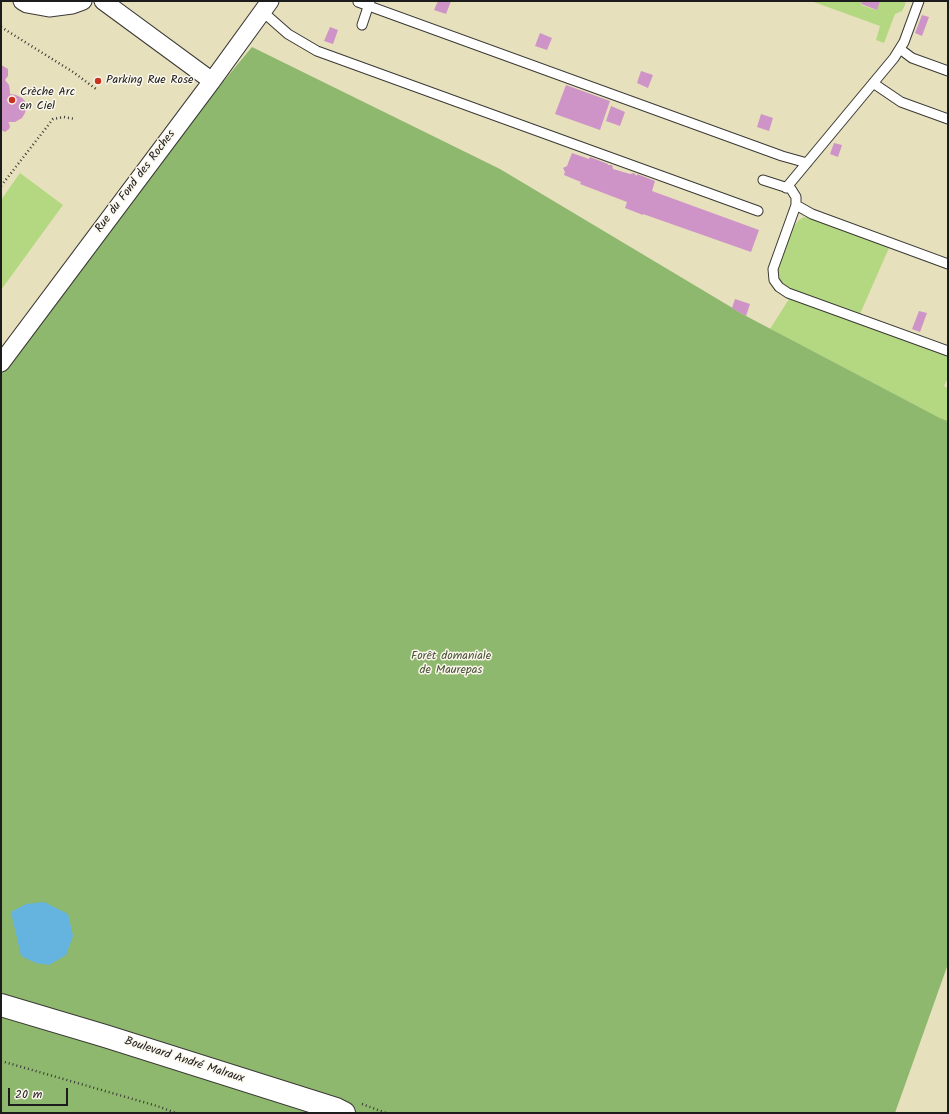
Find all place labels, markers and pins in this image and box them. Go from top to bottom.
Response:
place label: Parking Rue Rose [106,74,193,88]
marker: Parking Rue Rose [93,76,103,86]
place label: Crèche Arc en Ciel [20,86,75,114]
marker: Crèche Arc en Ciel [7,95,17,105]

